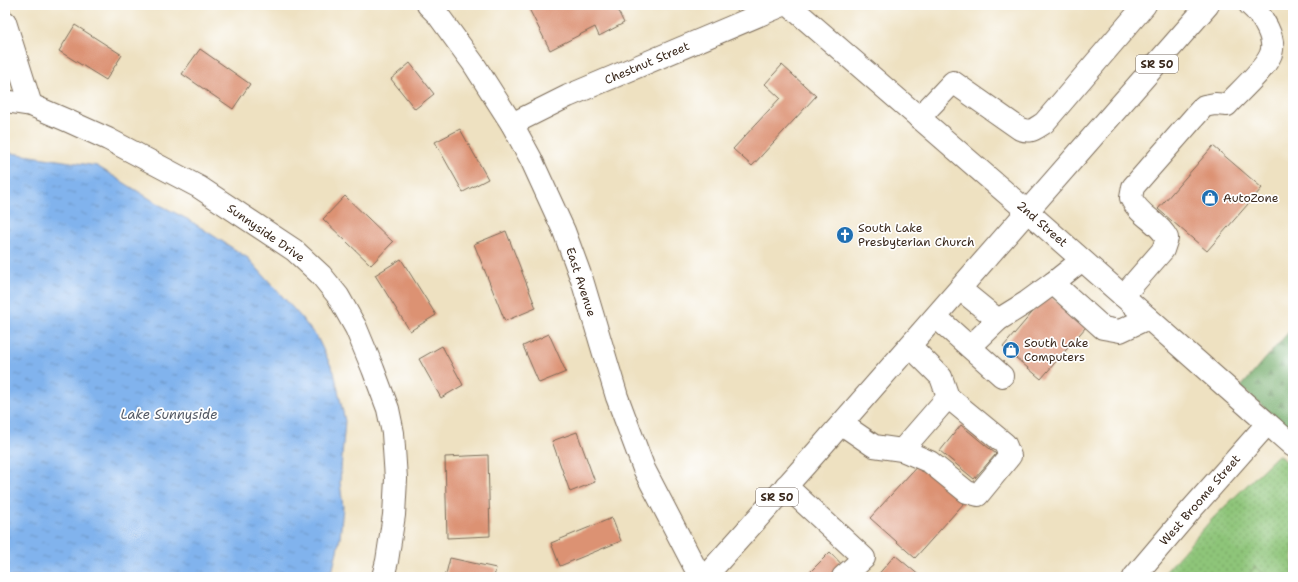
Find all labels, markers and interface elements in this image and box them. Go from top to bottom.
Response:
street label: Chestnut Street [602,38,692,88]
road number: SR 50 [1136,55,1178,73]
shop icon: AutoZone [1200,188,1220,208]
place label: AutoZone [1223,190,1279,206]
street label: 2nd Street [1013,198,1071,250]
street label: Sunnyside Drive [224,200,308,266]
place label: South Lake Presbyterian Church [858,220,974,250]
church icon: South Lake Presbyterian Church [835,225,855,245]
street label: East Avenue [562,245,600,319]
place label: South Lake Computers [1024,335,1089,365]
shop icon: South Lake Computers [1001,340,1021,360]
water label: Lake Sunnyside [120,406,218,423]
street label: West Broome Street [1156,451,1244,549]
road number: SR 50 [756,488,798,506]

